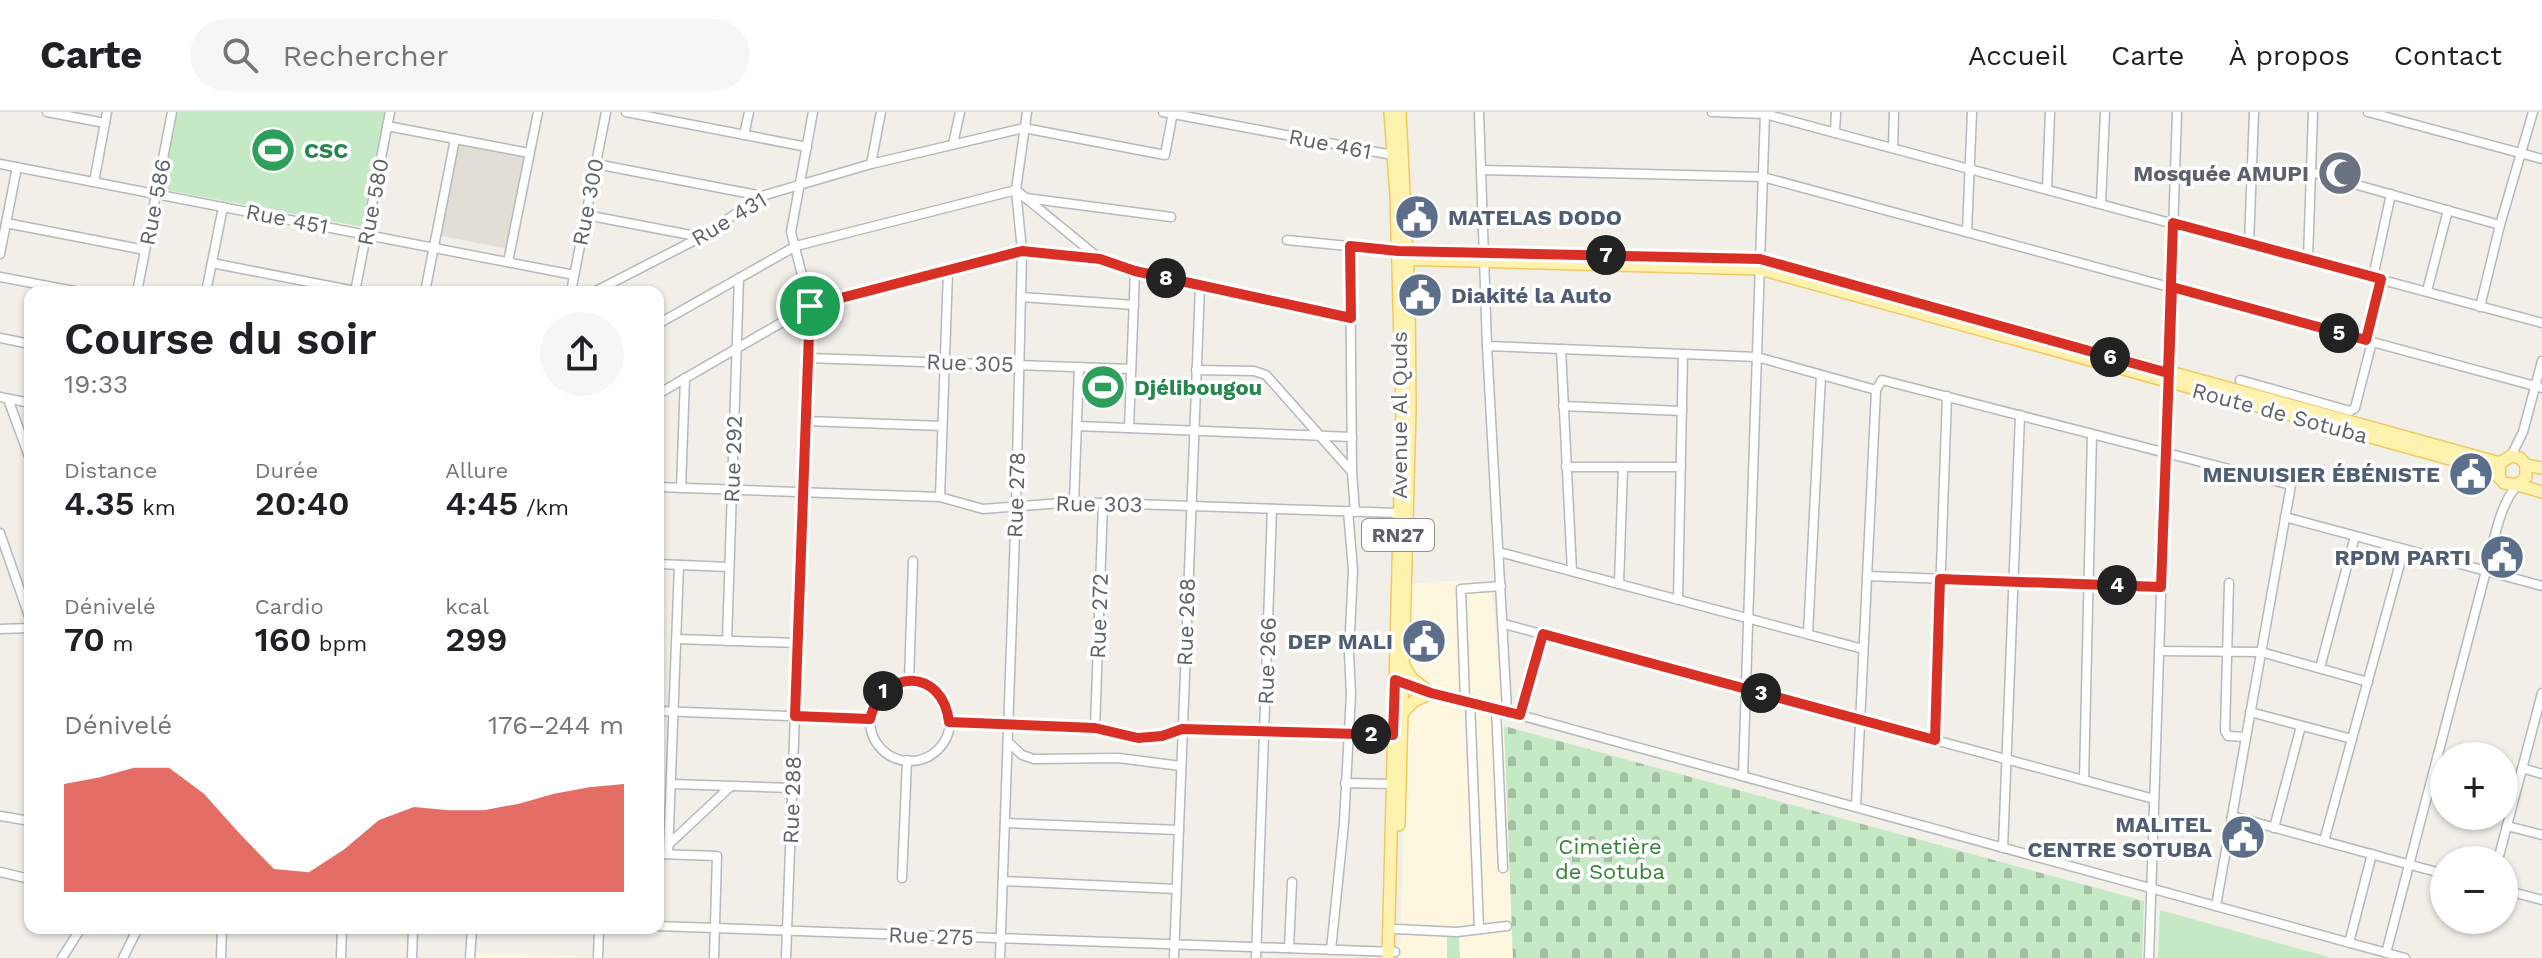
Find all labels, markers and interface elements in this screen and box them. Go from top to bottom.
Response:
search box [190,19,750,91]
text: Carte [40,33,142,77]
icon: search [218,33,262,77]
text: Rechercher [282,38,449,73]
text: Accueil [1968,39,2067,72]
text: Carte [2111,39,2185,72]
text: À propos [2229,39,2350,72]
text: Contact [2394,39,2502,72]
street label: Rue 461 [1287,124,1373,164]
sports icon: CSC [249,126,297,174]
place label: CSC [304,138,348,163]
mosque icon: Mosquée AMUPI [2316,149,2364,197]
street label: Rue 586 [134,156,176,248]
street label: Rue 580 [352,156,394,248]
street label: Rue 300 [567,156,609,248]
place label: Mosquée AMUPI [2133,161,2309,186]
street label: Rue 431 [687,187,771,251]
public building icon: MATELAS DODO [1393,193,1441,241]
street label: Rue 451 [244,199,330,239]
place label: MATELAS DODO [1448,205,1622,230]
pin: 7 [1586,235,1626,275]
text: 7 [1599,242,1613,267]
pin: 8 [1146,258,1186,298]
text: 8 [1159,265,1173,290]
public building icon: Diakité la Auto [1396,271,1444,319]
pin [776,272,844,340]
place label: Diakité la Auto [1451,283,1612,308]
icon: arrive [788,284,832,328]
button: share [540,312,624,396]
text: Course du soir [64,313,377,365]
pin: 5 [2319,313,2359,353]
text: 5 [2333,320,2345,345]
street label: Avenue Al Quds [1387,331,1412,499]
pin: 6 [2090,337,2130,377]
text: 6 [2103,344,2117,369]
street label: Rue 305 [926,349,1014,377]
sports icon: Djélibougou [1079,363,1127,411]
text: 19:33 [64,369,128,399]
place label: Djélibougou [1134,375,1262,400]
street label: Route de Sotuba [2190,378,2370,448]
street label: Rue 292 [719,415,747,503]
public building icon: MENUISIER ÉBÉNISTE [2447,450,2495,498]
street label: Rue 278 [1002,452,1030,538]
text: Distance [64,458,158,483]
text: Durée [255,458,318,483]
text: Allure [445,458,508,483]
place label: MENUISIER ÉBÉNISTE [2202,462,2440,487]
text: 4.35 [64,483,135,523]
text: 20:40 [255,483,350,523]
text: 4:45 [445,483,518,523]
street label: Rue 303 [1055,491,1143,517]
text: km [135,495,176,520]
text: /km [518,495,569,520]
road number: RN27 [1362,519,1434,551]
public building icon: RPDM PARTI [2478,533,2526,581]
place label: RPDM PARTI [2335,545,2471,570]
pin: 4 [2097,565,2137,605]
text: 4 [2110,572,2124,597]
street label: Rue 272 [1085,573,1113,659]
street label: Rue 268 [1172,578,1200,666]
text: Dénivelé [64,594,156,619]
text: Cardio [255,594,324,619]
text: kcal [445,594,489,619]
street label: Rue 266 [1253,617,1281,705]
public building icon: DEP MALI [1400,617,1448,665]
text: 70 [64,619,105,659]
text: 160 [255,619,311,659]
text: 299 [445,619,507,659]
place label: DEP MALI [1287,629,1393,654]
text: m [105,631,133,656]
text: bpm [311,631,367,656]
pin: 1 [863,671,903,711]
pin: 3 [1741,673,1781,713]
text: 1 [878,678,888,703]
text: 3 [1754,680,1768,705]
text: Dénivelé [64,710,172,740]
text: 176–244 m [488,710,624,740]
pin: 2 [1351,714,1391,754]
text: 2 [1364,721,1378,746]
map controls [2430,742,2518,934]
button: + [2430,742,2518,830]
street label: Rue 288 [778,756,806,844]
place label: MALITEL CENTRE SOTUBA [2027,812,2212,862]
public building icon: MALITEL CENTRE SOTUBA [2219,813,2267,861]
park label: Cimetière de Sotuba [1555,834,1665,884]
button: − [2430,846,2518,934]
street label: Rue 275 [888,922,974,950]

